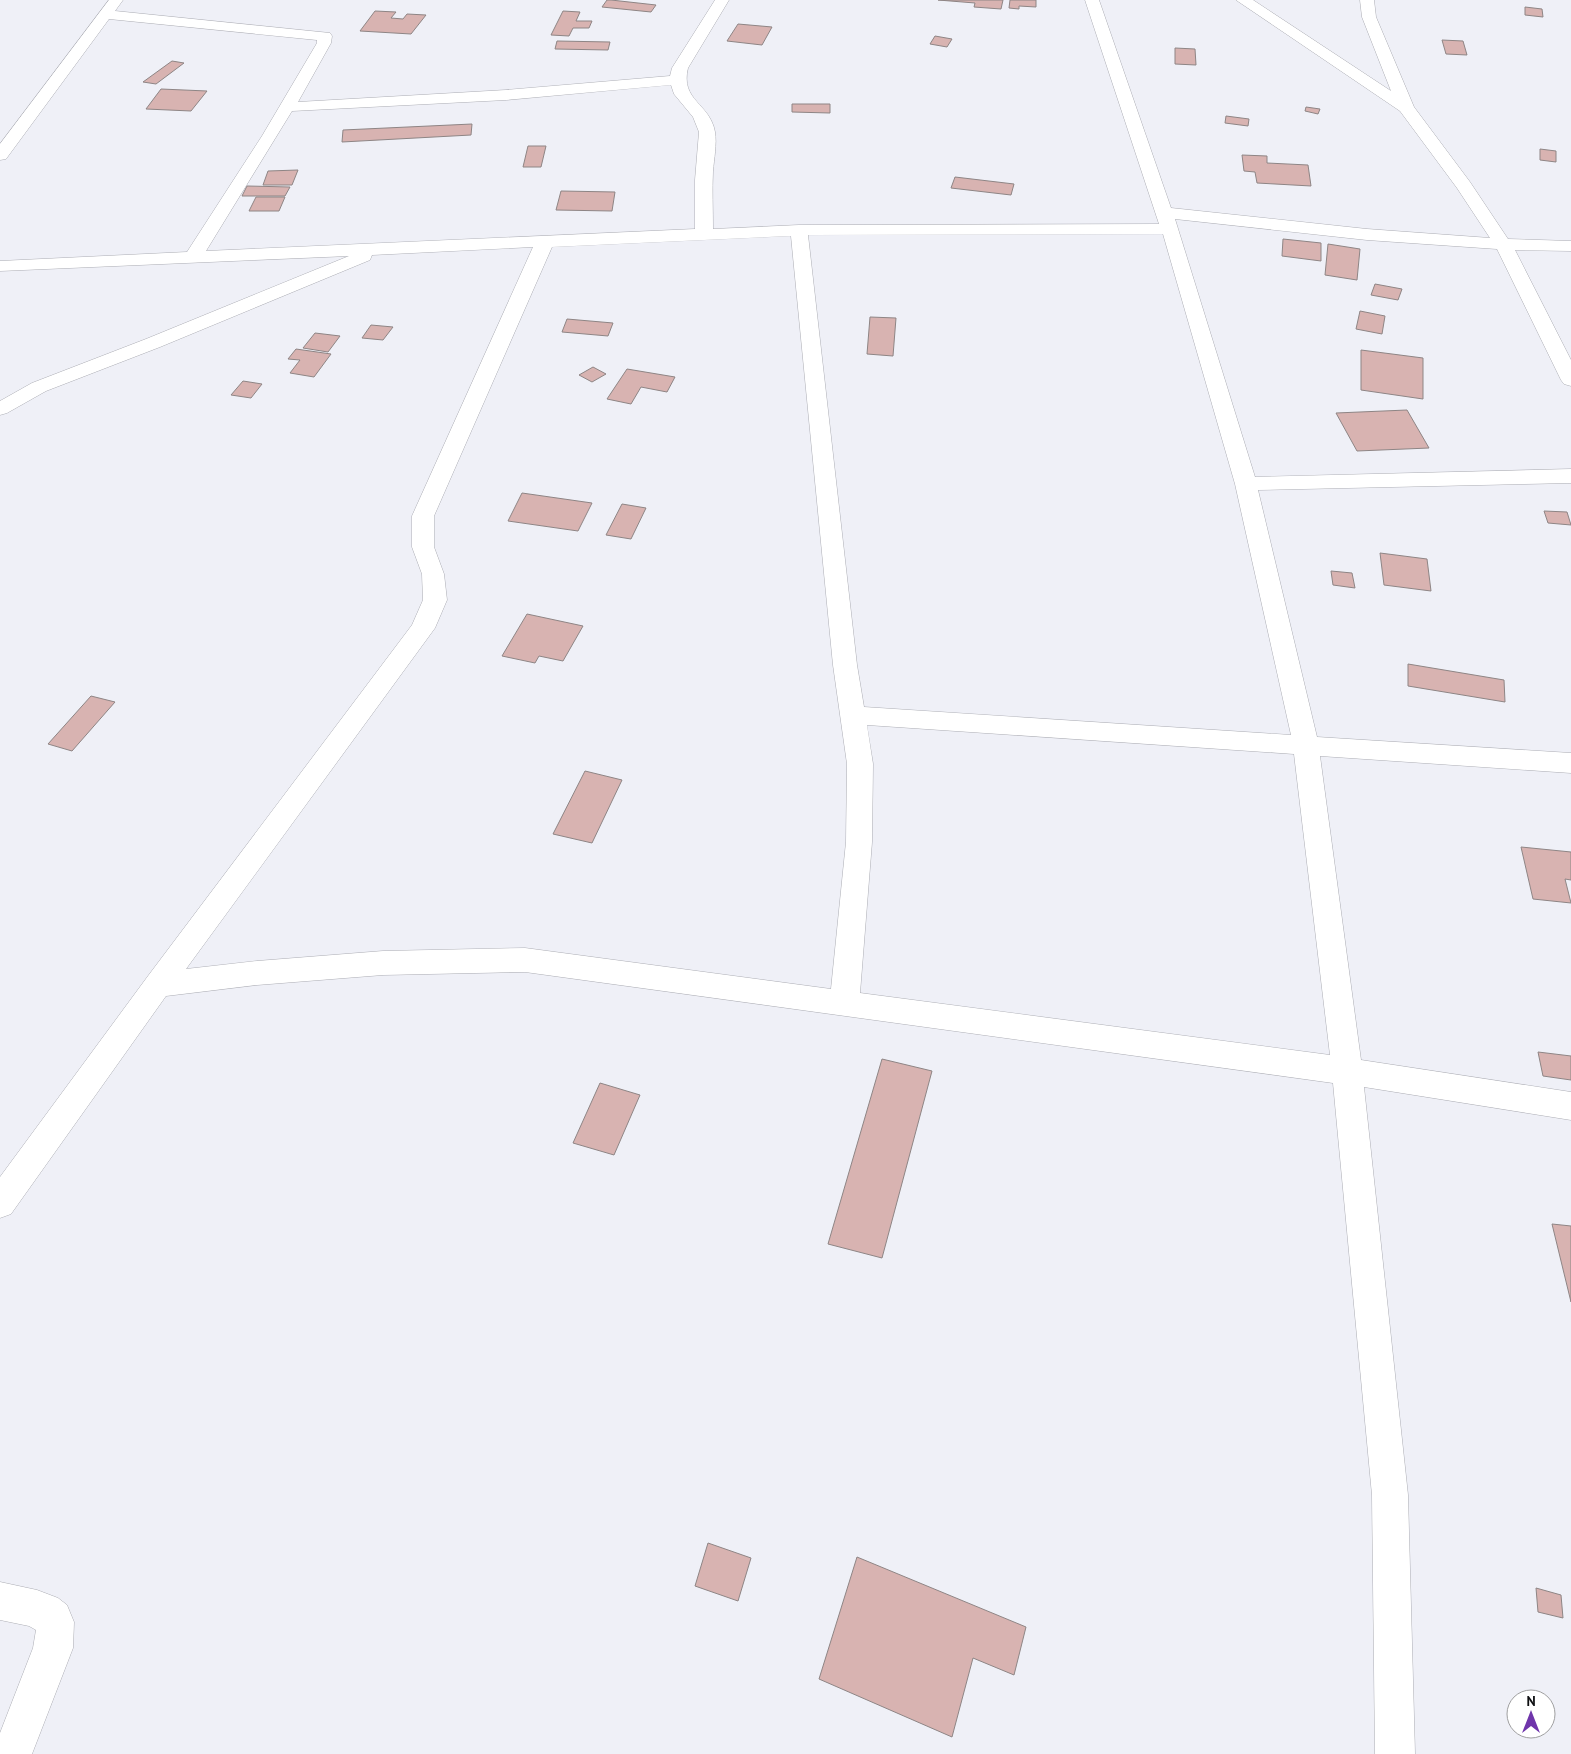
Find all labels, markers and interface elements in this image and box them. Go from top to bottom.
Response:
north arrow [1506,1689,1556,1739]
text: N [1526,1692,1536,1710]

